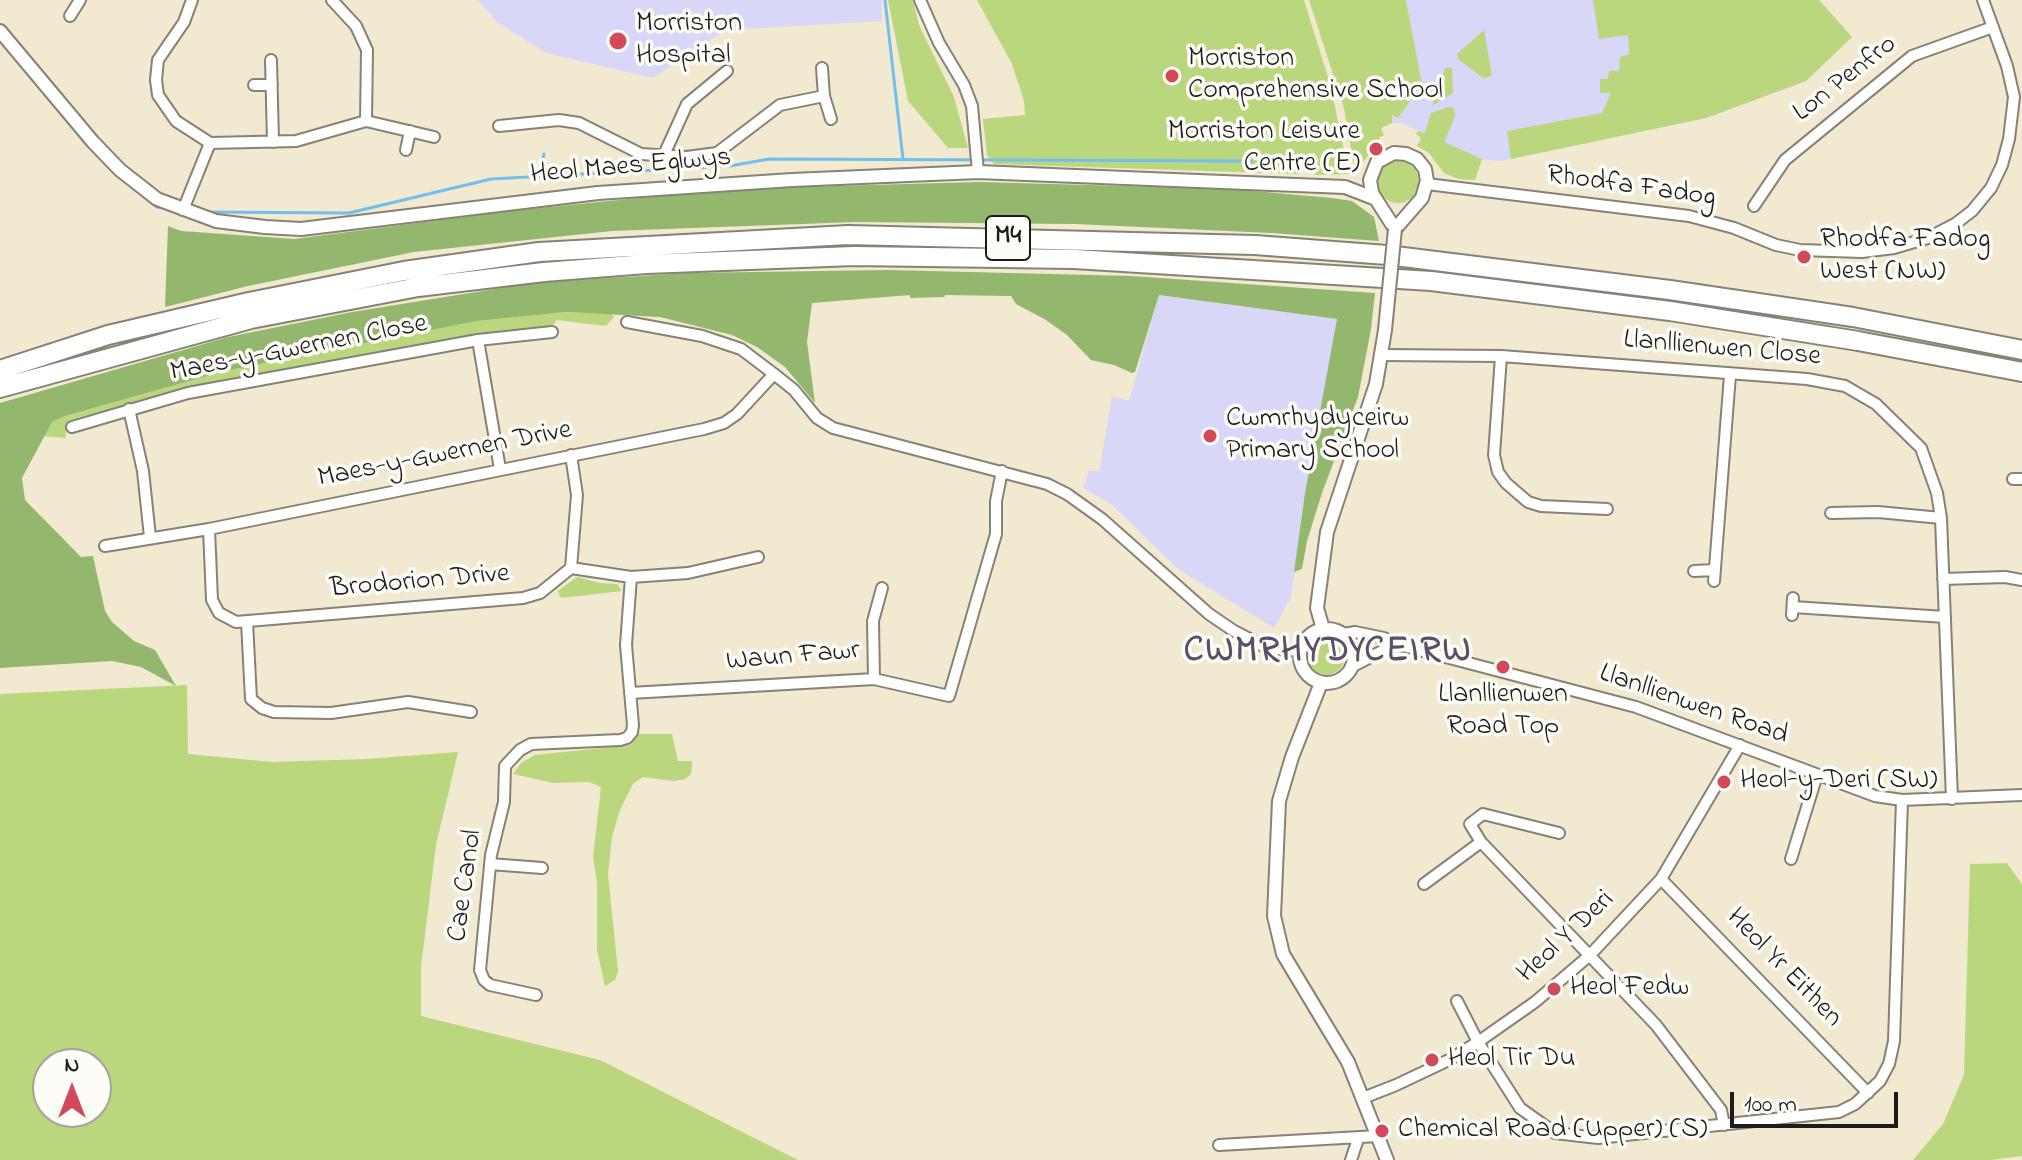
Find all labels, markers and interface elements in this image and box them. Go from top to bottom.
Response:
place label: Morriston Hospital [636,8,742,74]
street label: Lon Penfro [1788,29,1904,131]
marker: Morriston Hospital [607,30,629,52]
place label: Morriston Comprehensive School [1188,43,1443,109]
marker: Morriston Comprehensive School [1163,67,1181,85]
place label: Morriston Leisure Centre (E) [1168,116,1360,182]
marker: Morriston Leisure Centre (E) [1367,140,1385,158]
street label: Heol Maes Eglwys [529,142,733,194]
street label: Rhodfa Fadog [1544,160,1718,216]
road number: M4 [986,216,1030,260]
place label: Rhodfa Fadog West (NW) [1820,224,1990,290]
marker: Rhodfa Fadog West (NW) [1795,248,1813,266]
street label: Maes-y-Gwernen Close [168,309,430,391]
street label: Llanllienwen Close [1622,325,1822,375]
place label: Cwmrhydyceirw Primary School [1226,403,1409,469]
street label: Maes-y-Gwernen Drive [315,415,575,497]
marker: Cwmrhydyceirw Primary School [1201,427,1219,445]
street label: Brodorion Drive [329,558,511,608]
district label: CWMRHYDYCEIRW [1184,632,1472,676]
street label: Waun Fawr [725,635,861,681]
marker: Llanllienwen Road Top [1494,658,1512,676]
street label: Llanllienwen Road [1594,658,1792,754]
place label: Llanllienwen Road Top [1438,679,1568,745]
place label: Heol-y-Deri (SW) [1740,765,1937,799]
marker: Heol-y-Deri (SW) [1715,773,1733,791]
street label: Cae Canol [443,828,491,944]
street label: Heol Y Deri [1511,884,1623,992]
street label: Heol Yr Eithen [1718,902,1848,1036]
place label: Heol Fedw [1570,972,1689,1006]
marker: Heol Fedw [1545,980,1563,998]
place label: Heol Tir Du [1448,1043,1575,1077]
north arrow [32,1048,112,1128]
text: N [65,1050,79,1082]
marker: Heol Tir Du [1423,1051,1441,1069]
scale bar [1734,1076,1902,1126]
text: 100 m [1744,1088,1797,1123]
place label: Chemical Road (Upper) (S) [1398,1114,1707,1148]
marker: Chemical Road (Upper) (S) [1373,1122,1391,1140]

